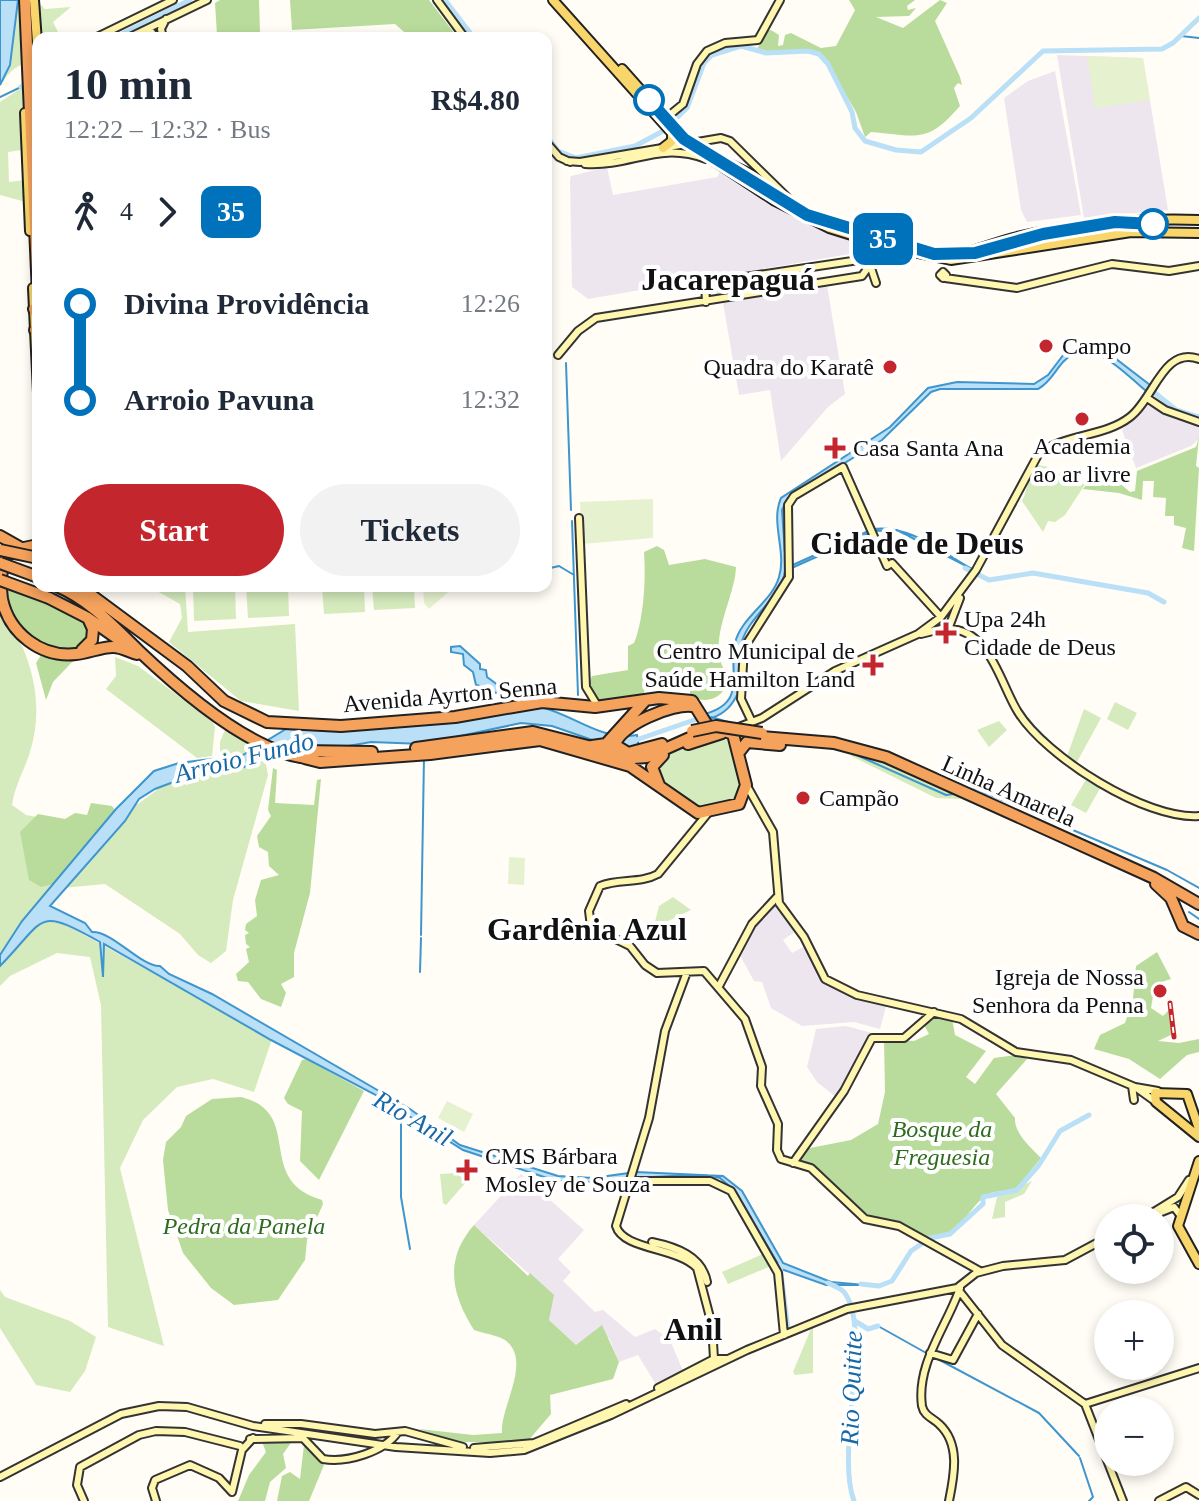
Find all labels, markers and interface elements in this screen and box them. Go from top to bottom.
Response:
text: 10 min [64,60,192,109]
text: R$4.80 [431,83,520,116]
unlabelled marker [634,85,664,115]
text: 12:22 – 12:32 · Bus [64,115,271,144]
icon: walk [64,190,108,234]
icon: forward [145,190,189,234]
text: 35 [217,196,245,227]
text: 4 [120,197,133,226]
unlabelled marker [1138,209,1168,239]
line badge: 35 [847,213,919,265]
text: 35 [869,223,897,254]
district label: Jacarepaguá [641,261,815,297]
text: Divina Providência [124,287,369,320]
text: 12:26 [461,289,520,318]
place label: Campo [1062,333,1131,359]
marker: Campo [1037,337,1055,355]
place label: Quadra do Karatê [703,354,874,380]
marker: Quadra do Karatê [881,358,899,376]
text: Arroio Pavuna [124,383,314,416]
text: 12:32 [461,385,520,414]
marker: Academia ao ar livre [1073,410,1091,428]
place label: Academia ao ar livre [1033,433,1131,487]
place label: Casa Santa Ana [853,435,1004,461]
marker: Casa Santa Ana [824,437,846,459]
button: Start [64,484,284,576]
button: Tickets [300,484,520,576]
district label: Cidade de Deus [810,525,1024,561]
place label: Upa 24h Cidade de Deus [964,606,1116,660]
marker: Upa 24h Cidade de Deus [935,622,957,644]
place label: Centro Municipal de Saúde Hamilton Land [644,638,855,692]
marker: Centro Municipal de Saúde Hamilton Land [862,654,884,676]
street label: Avenida Ayrton Senna [342,673,558,717]
water label: Arroio Fundo [169,726,317,789]
street label: Linha Amarela [938,750,1080,832]
place label: Campão [819,785,899,811]
marker: Campão [794,789,812,807]
district label: Gardênia Azul [487,911,687,947]
place label: Igreja de Nossa Senhora da Penna [972,964,1144,1018]
marker: Igreja de Nossa Senhora da Penna [1151,982,1169,1000]
water label: Rio Anil [368,1084,457,1152]
park label: Bosque da Freguesia [892,1116,992,1170]
place label: CMS Bárbara Mosley de Souza [485,1143,651,1197]
marker: CMS Bárbara Mosley de Souza [456,1159,478,1181]
map controls [1094,1204,1174,1476]
button: locate [1094,1204,1174,1284]
park label: Pedra da Panela [162,1213,325,1239]
button: + [1094,1300,1174,1380]
district label: Anil [664,1311,722,1347]
water label: Rio Quitite [835,1330,868,1447]
button: − [1094,1396,1174,1476]

